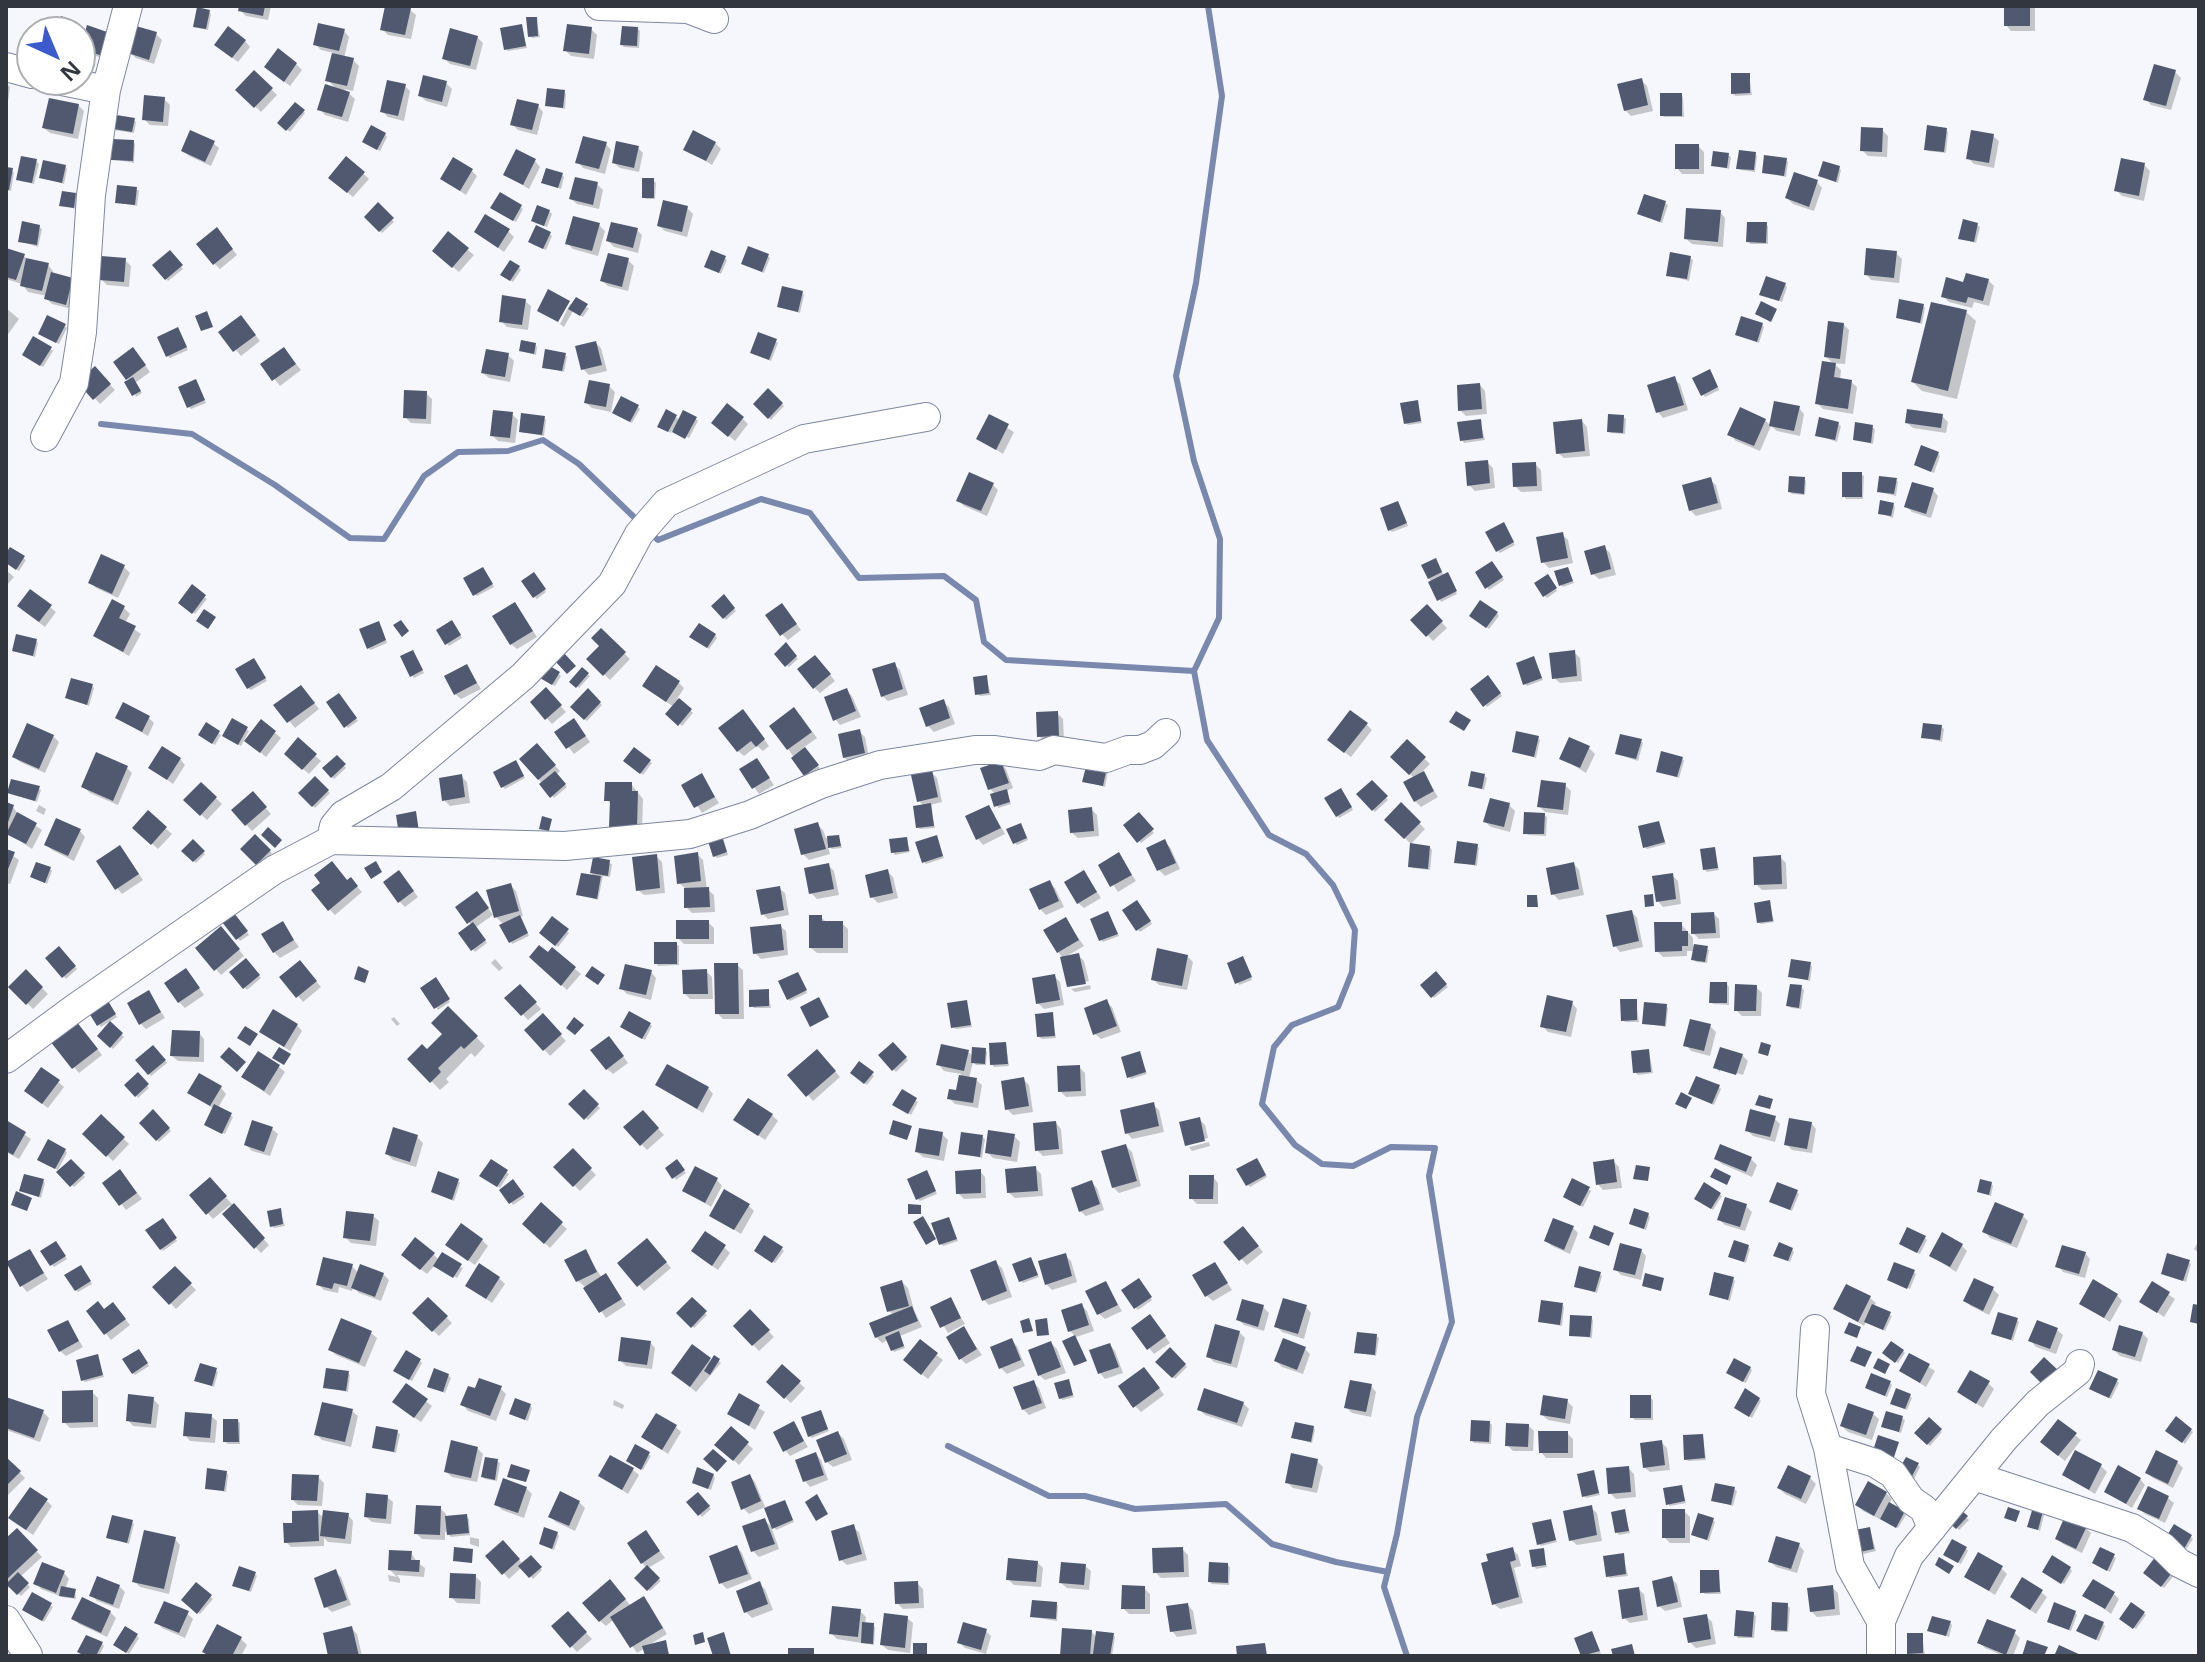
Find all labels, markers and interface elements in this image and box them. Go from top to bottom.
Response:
north arrow [16,16,96,96]
text: N [54,55,88,89]

